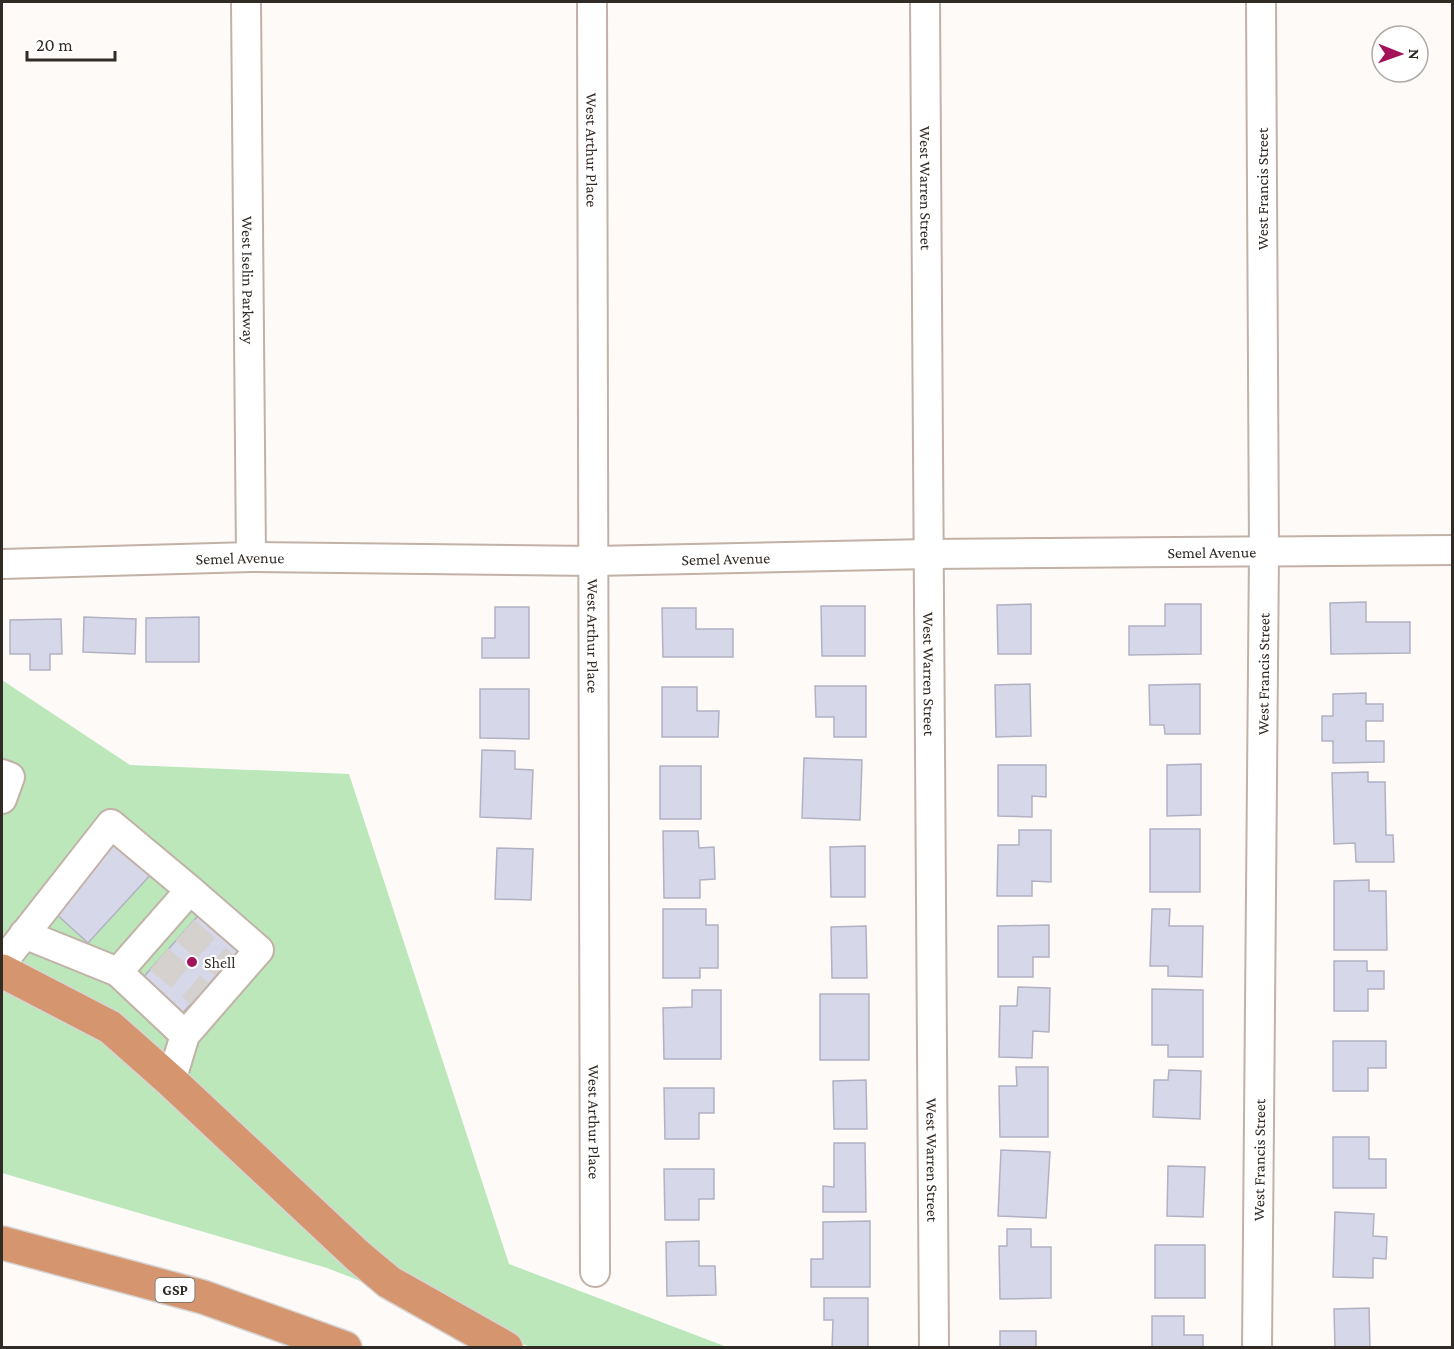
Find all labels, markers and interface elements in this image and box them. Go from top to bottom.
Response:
scale bar [27,24,116,62]
north arrow [1370,24,1430,84]
text: 20 m [36,35,73,55]
text: N [1406,49,1423,60]
street label: West Arthur Place [584,93,601,207]
street label: West Warren Street [917,126,935,251]
street label: West Francis Street [1254,127,1271,250]
street label: West Iselin Parkway [239,216,258,345]
street label: Semel Avenue [1167,543,1256,561]
street label: Semel Avenue [195,548,284,567]
street label: Semel Avenue [681,549,770,568]
street label: West Arthur Place [585,579,602,693]
street label: West Warren Street [921,612,938,737]
street label: West Francis Street [1254,612,1272,735]
place label: Shell [204,954,236,971]
marker: Shell [185,955,199,969]
street label: West Arthur Place [586,1065,603,1179]
street label: West Warren Street [924,1098,942,1223]
street label: West Francis Street [1250,1098,1268,1221]
road number: GSP [156,1278,195,1302]

